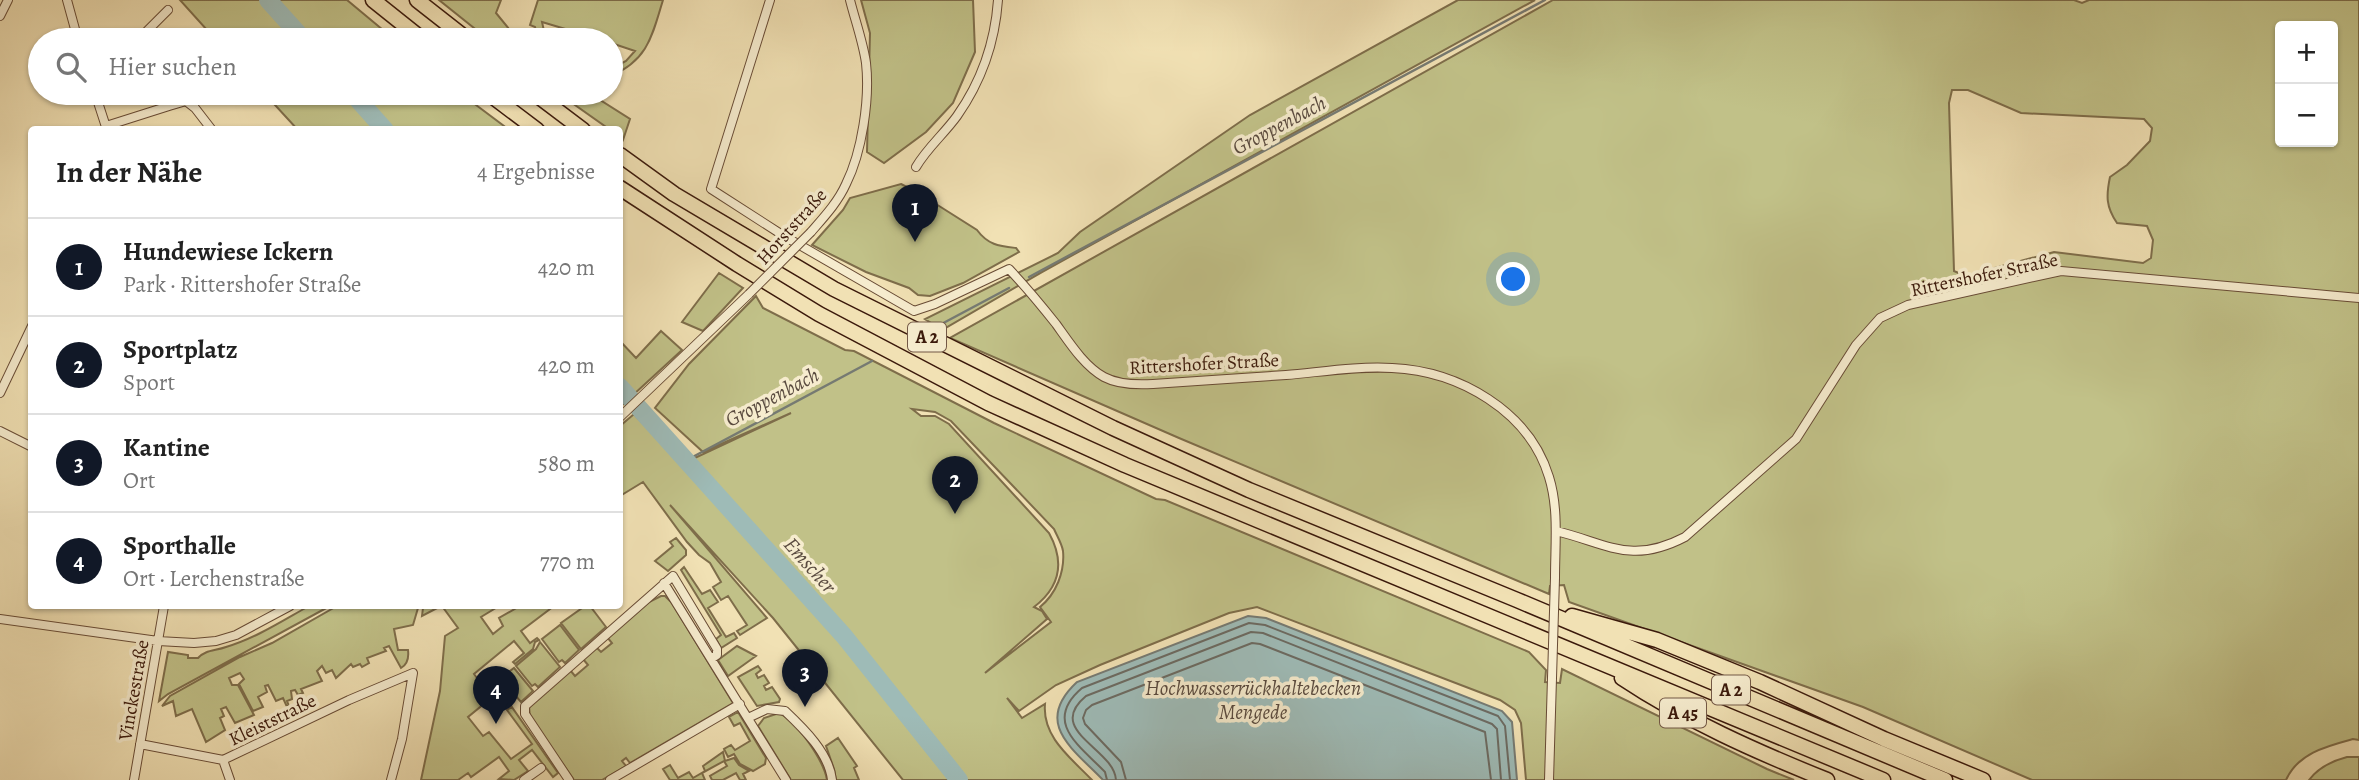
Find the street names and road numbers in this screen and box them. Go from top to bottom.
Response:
street label: Horststraße [751,183,833,270]
street label: Rittershofer Straße [1908,247,2060,303]
road number: A 2 [908,323,946,352]
street label: Rittershofer Straße [1129,347,1280,381]
street label: Vinckestraße [112,638,156,744]
road number: A 2 [1712,676,1750,704]
street label: Kleiststraße [225,688,320,752]
road number: A 45 [1660,698,1706,728]

